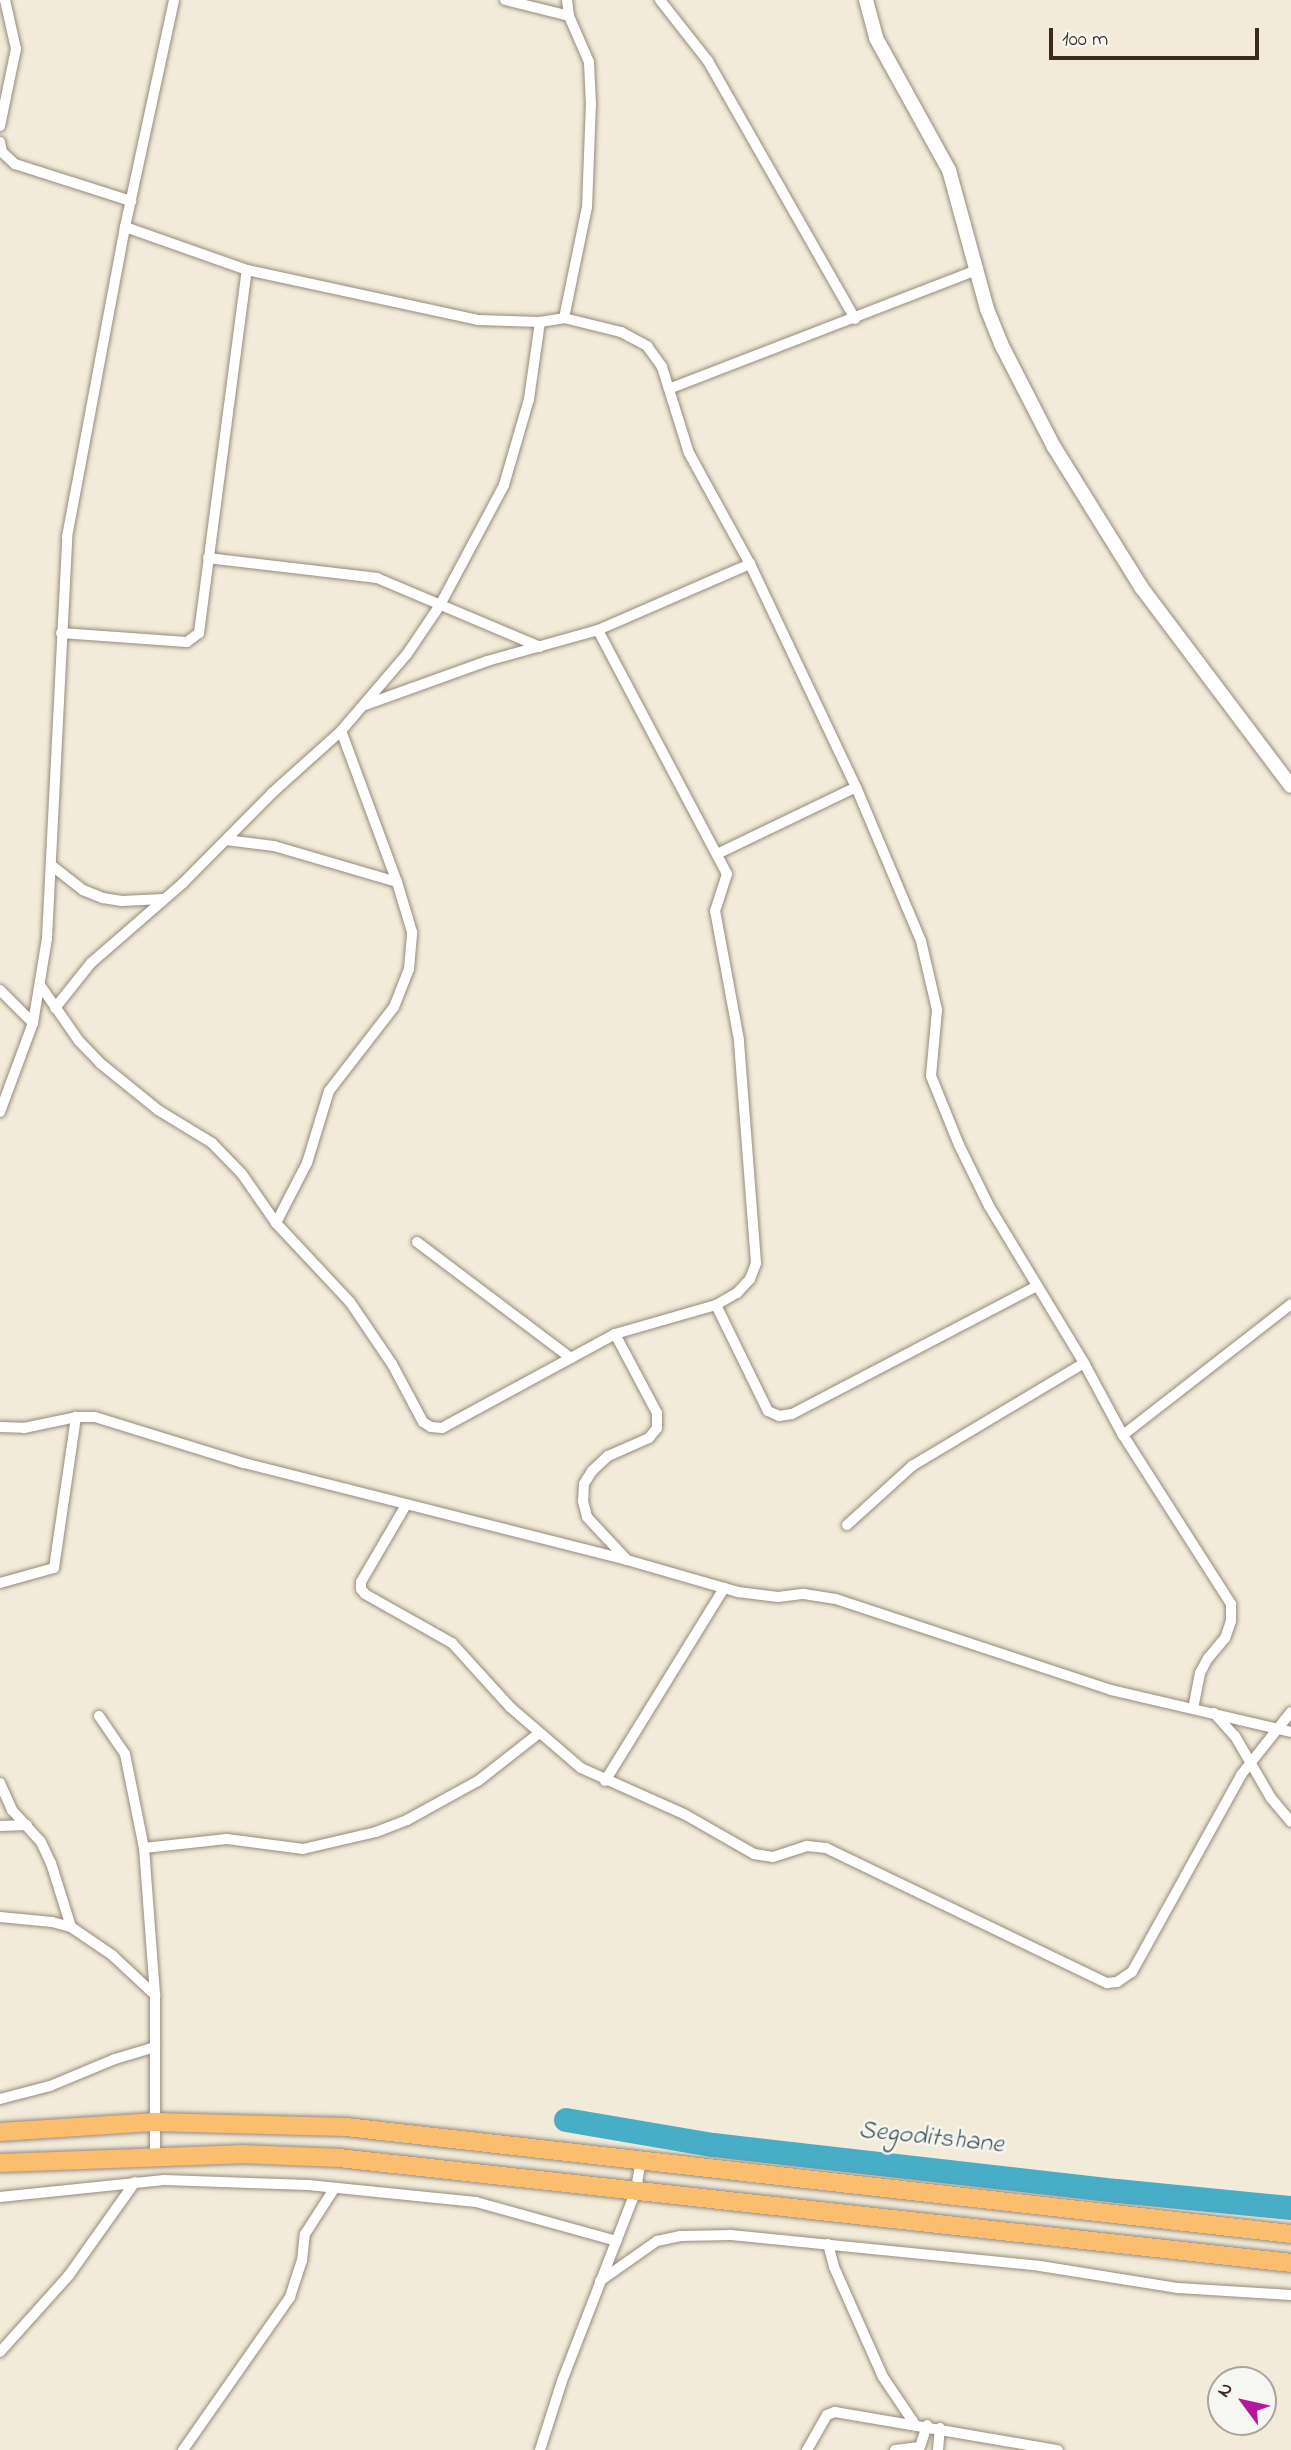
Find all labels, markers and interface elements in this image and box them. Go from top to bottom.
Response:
scale bar [1053,14,1263,58]
text: 100 m [1062,25,1108,55]
water label: Segoditshane [857,2116,1005,2162]
north arrow [1207,2366,1277,2436]
text: N [1211,2378,1240,2403]

